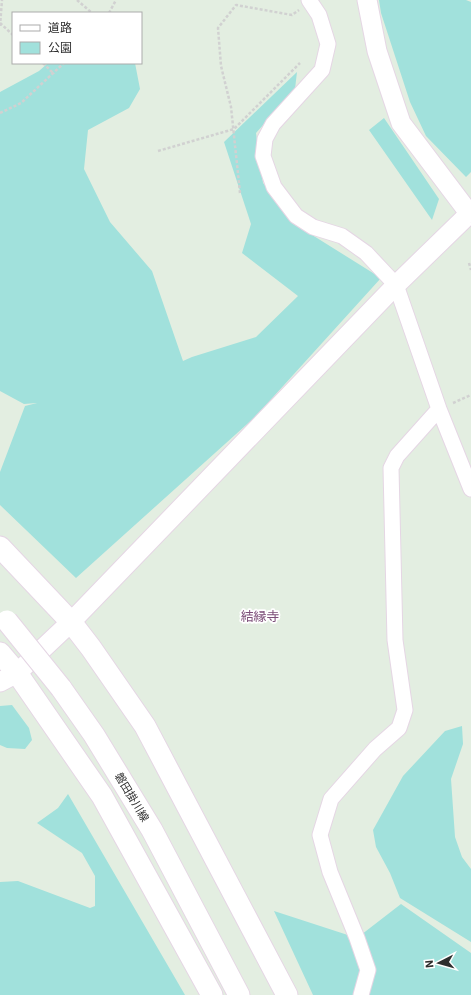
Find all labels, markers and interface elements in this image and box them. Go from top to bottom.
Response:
legend [12,12,142,64]
text: 道路 [48,20,72,35]
text: 公園 [48,40,72,55]
district label: 結縁寺 [240,608,280,625]
street label: 磐田掛川線 [112,770,152,824]
north arrow [419,943,459,983]
text: N [422,959,436,969]

